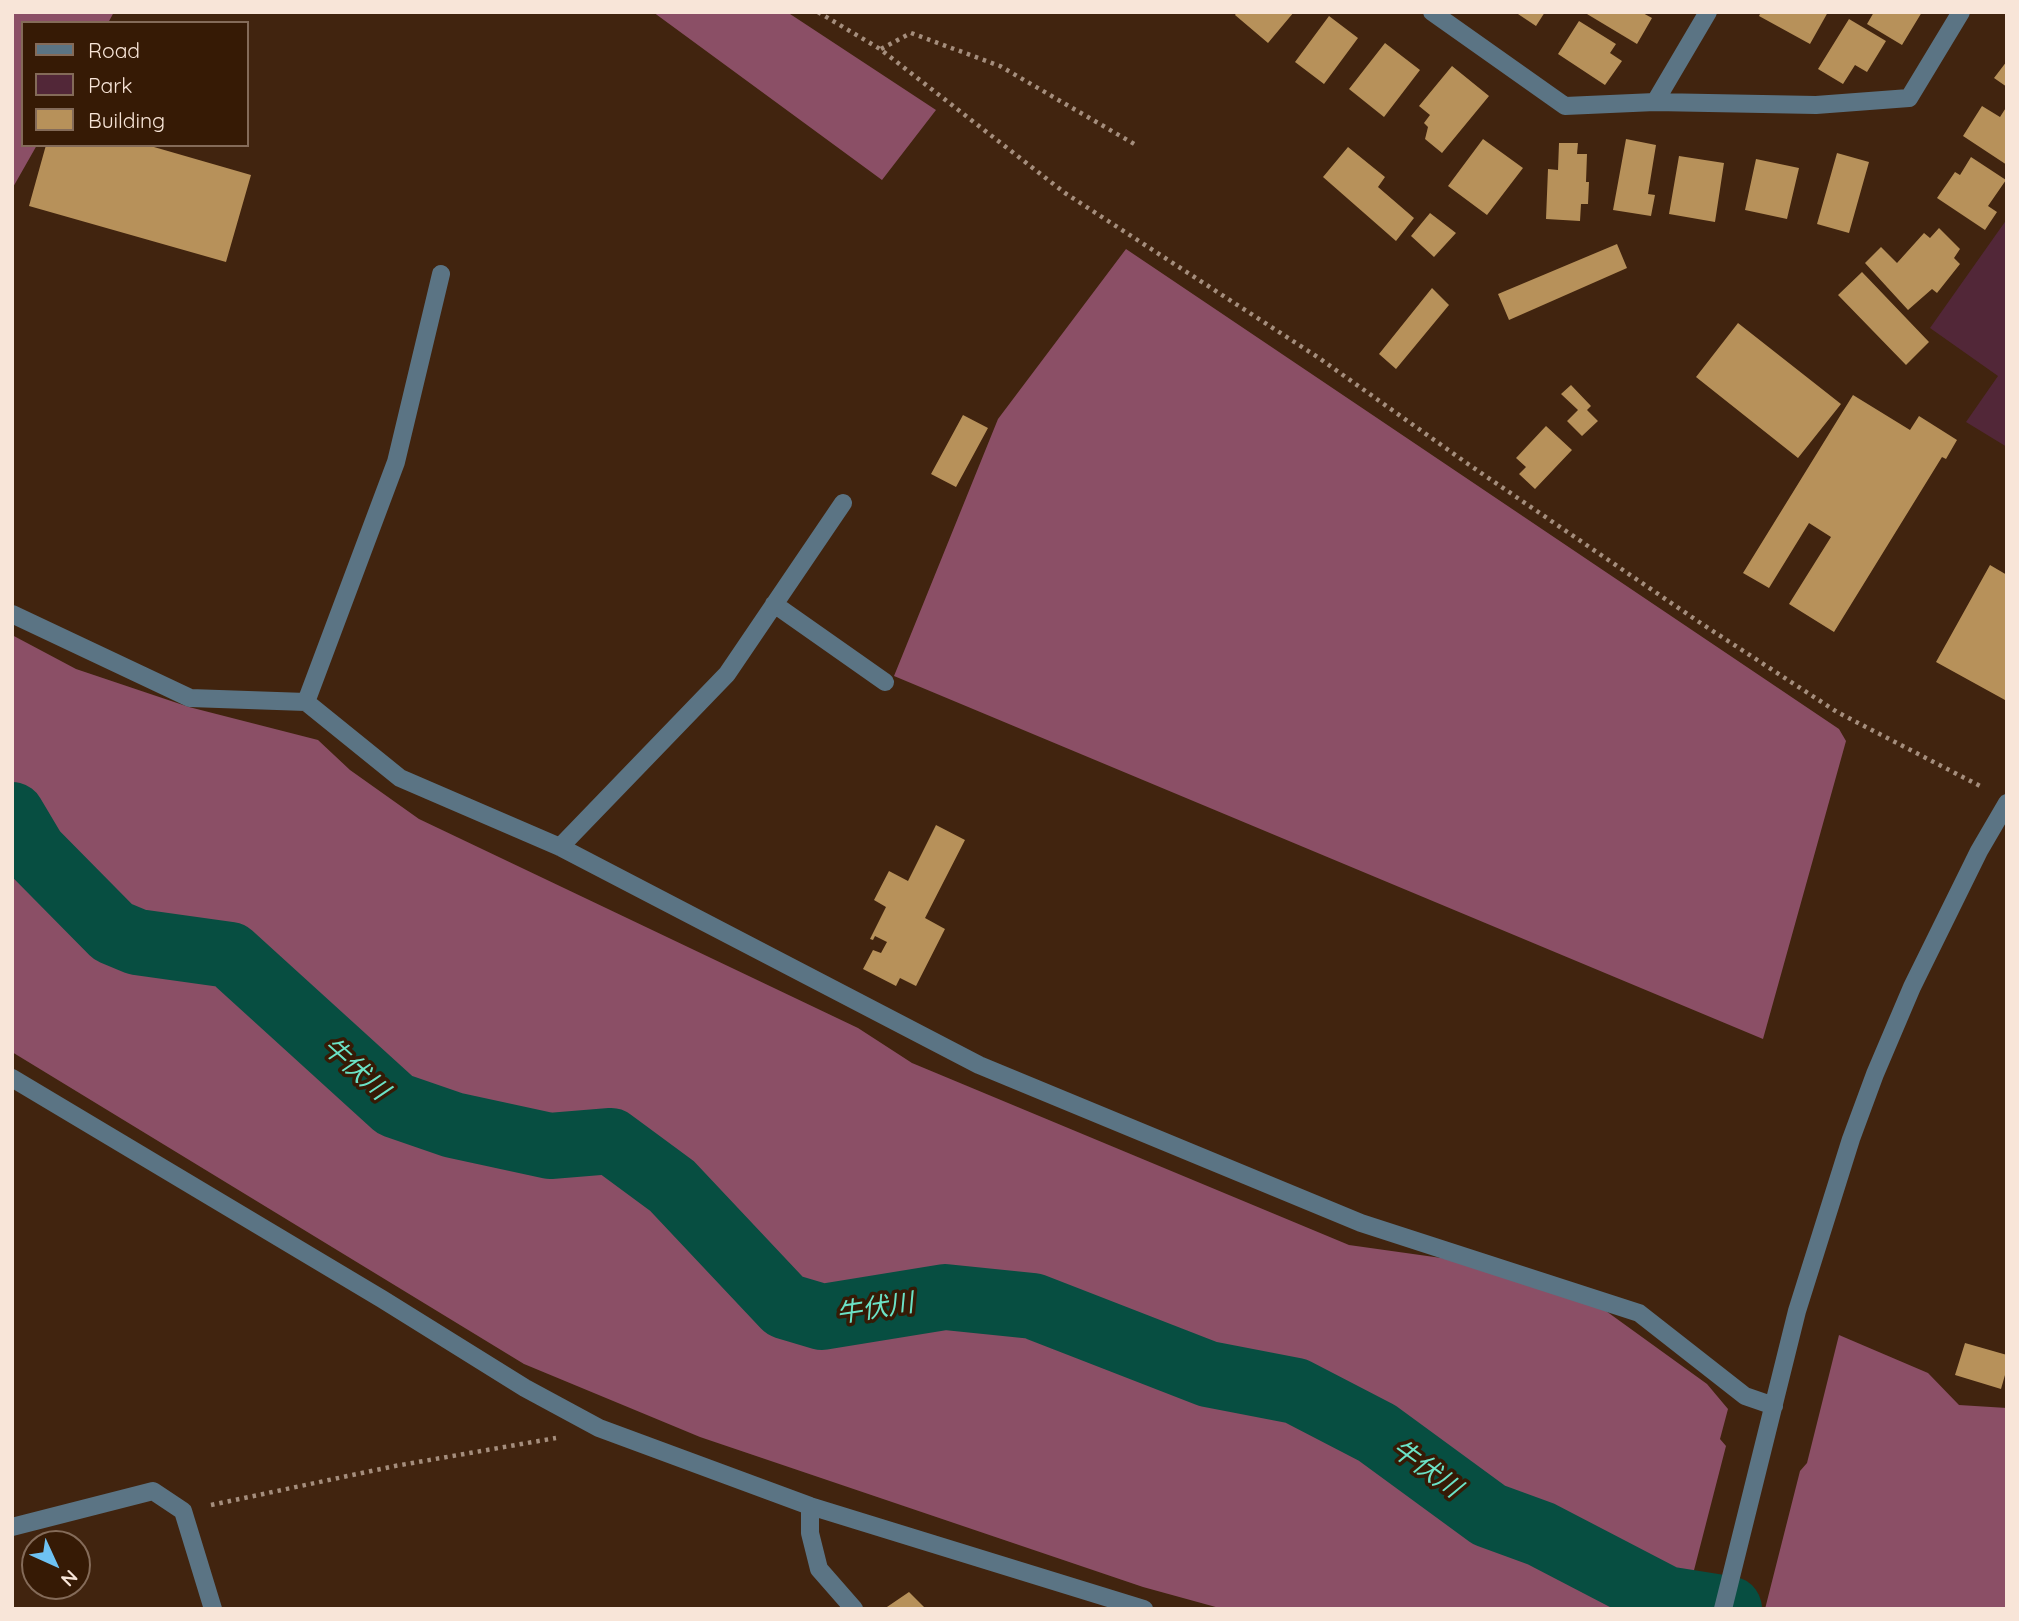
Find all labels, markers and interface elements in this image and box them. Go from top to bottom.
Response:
legend [21,21,248,147]
text: Road [88,37,140,63]
text: Park [88,72,132,98]
text: Building [88,107,165,133]
water label: 牛伏川 [316,1031,394,1107]
water label: 牛伏川 [834,1287,916,1331]
water label: 牛伏川 [1385,1433,1467,1505]
north arrow [21,1530,91,1600]
text: N [56,1565,83,1592]

